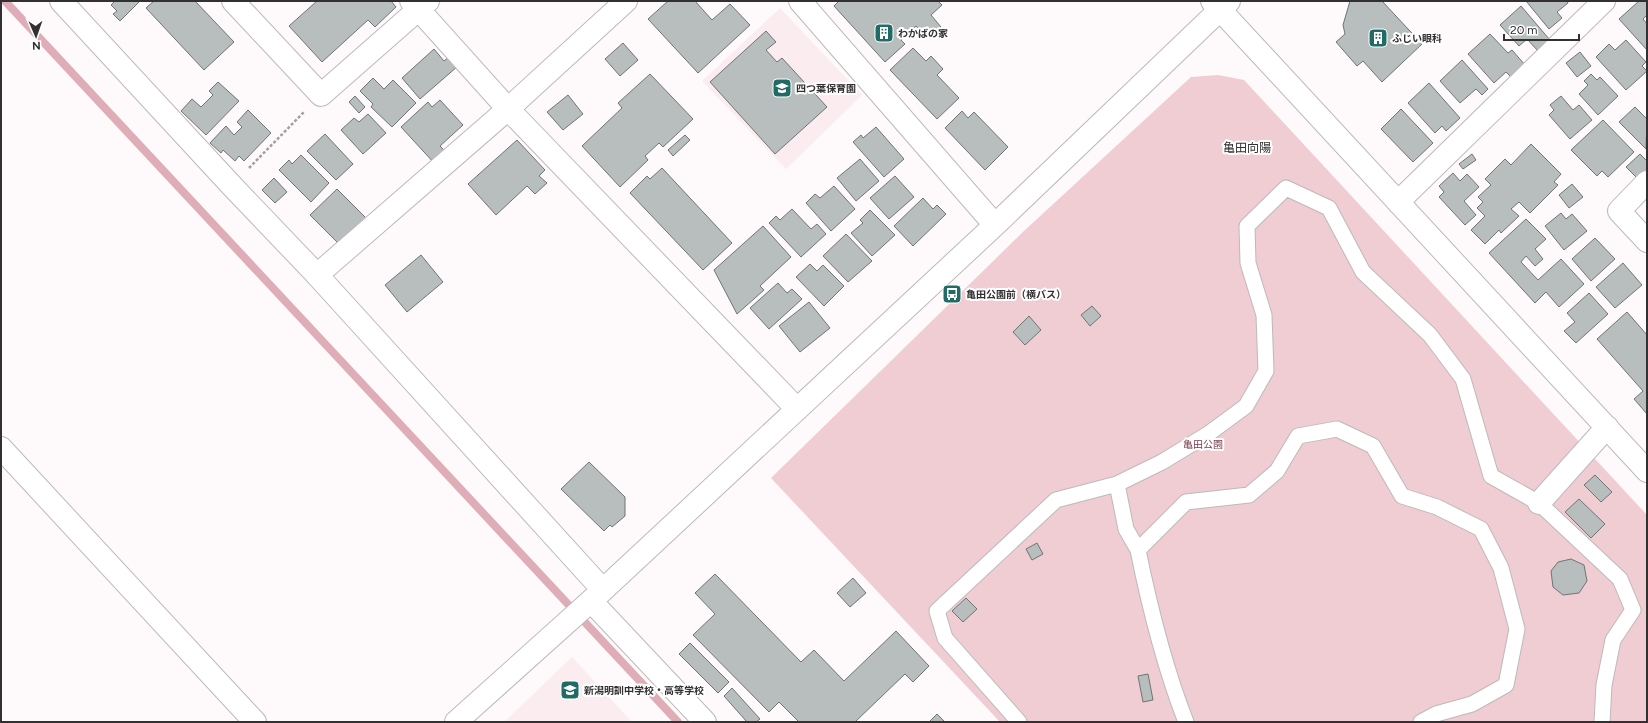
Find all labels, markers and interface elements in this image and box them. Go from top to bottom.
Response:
north arrow [16,16,56,56]
scale bar [1504,16,1579,42]
building icon: わかばの家 [873,22,895,44]
text: 20 m [1510,23,1538,37]
place label: わかばの家 [898,27,948,40]
building icon: ふじい眼科 [1367,27,1389,49]
place label: ふじい眼科 [1392,32,1442,45]
text: N [32,39,41,52]
school or university icon: 四つ葉保育園 [771,77,793,99]
place label: 四つ葉保育園 [796,82,856,95]
district label: 亀田向陽 [1223,141,1271,155]
bus stop icon: 亀田公園前（横バス） [941,283,963,305]
place label: 亀田公園前（横バス） [966,288,1066,301]
park label: 亀田公園 [1183,438,1223,451]
school or university icon: 新潟明訓中学校・高等学校 [559,679,581,701]
place label: 新潟明訓中学校・高等学校 [584,684,704,697]

